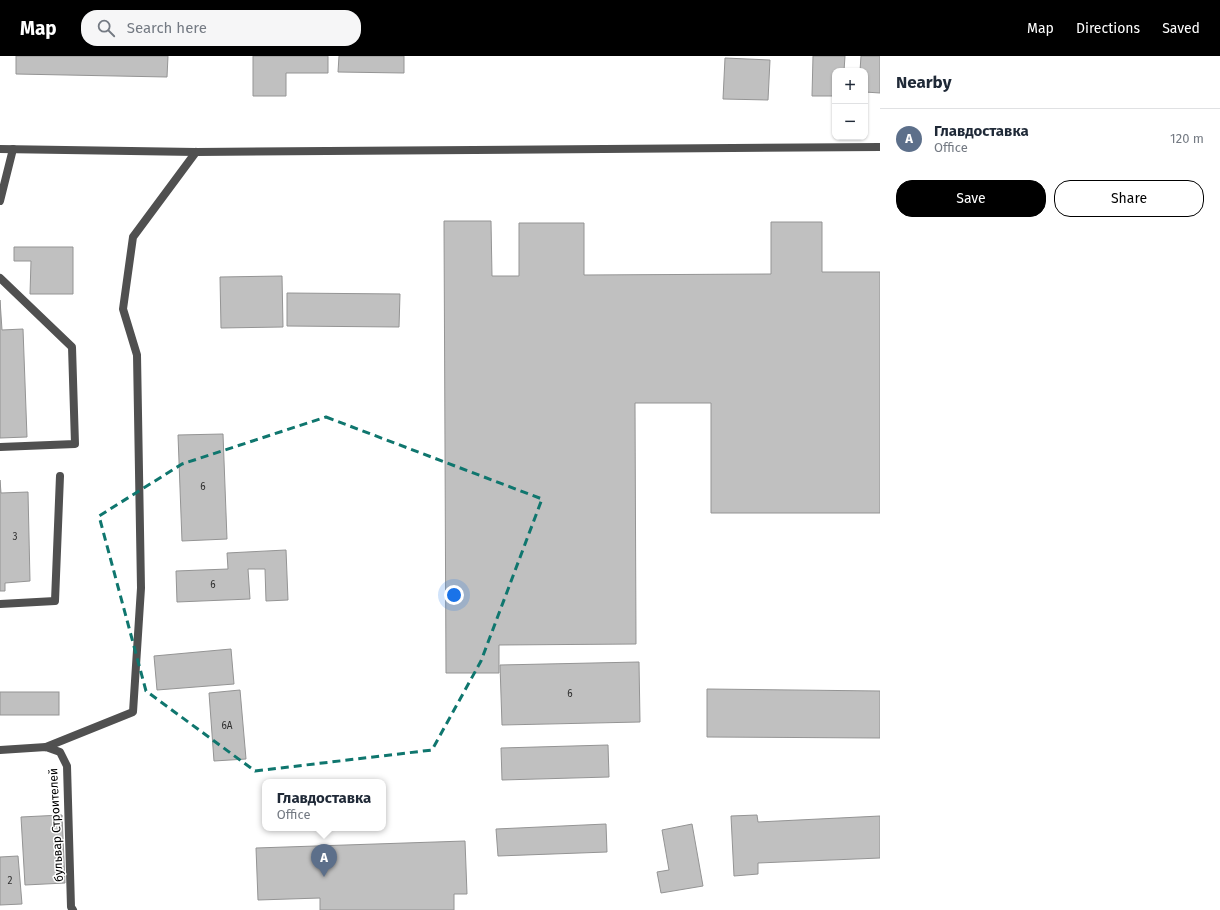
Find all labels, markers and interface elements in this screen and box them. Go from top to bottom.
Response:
search box [81,10,361,46]
text: Map [20,17,57,40]
icon: search [95,17,117,39]
text: Search here [127,19,207,37]
text: Map [1027,20,1054,37]
text: Directions [1076,20,1140,37]
text: Saved [1162,20,1200,37]
map controls [832,68,868,140]
button: + [832,68,868,104]
text: Nearby [896,72,951,93]
button: − [832,104,868,140]
text: Главдоставка [934,122,1029,140]
text: A [905,131,913,146]
text: 120 m [1170,131,1204,146]
text: Office [934,140,968,155]
button: Save [896,180,1046,217]
button: Share [1054,180,1204,217]
house number: 6 [200,481,206,493]
house number: 3 [13,531,18,543]
house number: 6 [210,579,216,591]
your location [444,585,464,605]
house number: 6 [567,688,573,700]
house number: 6А [221,720,233,732]
street label: бульвар Строителей [46,768,66,882]
popup [262,779,386,831]
text: Главдоставка [277,789,371,807]
text: Office [277,807,311,822]
pin: A [311,844,337,877]
house number: 2 [8,875,13,887]

